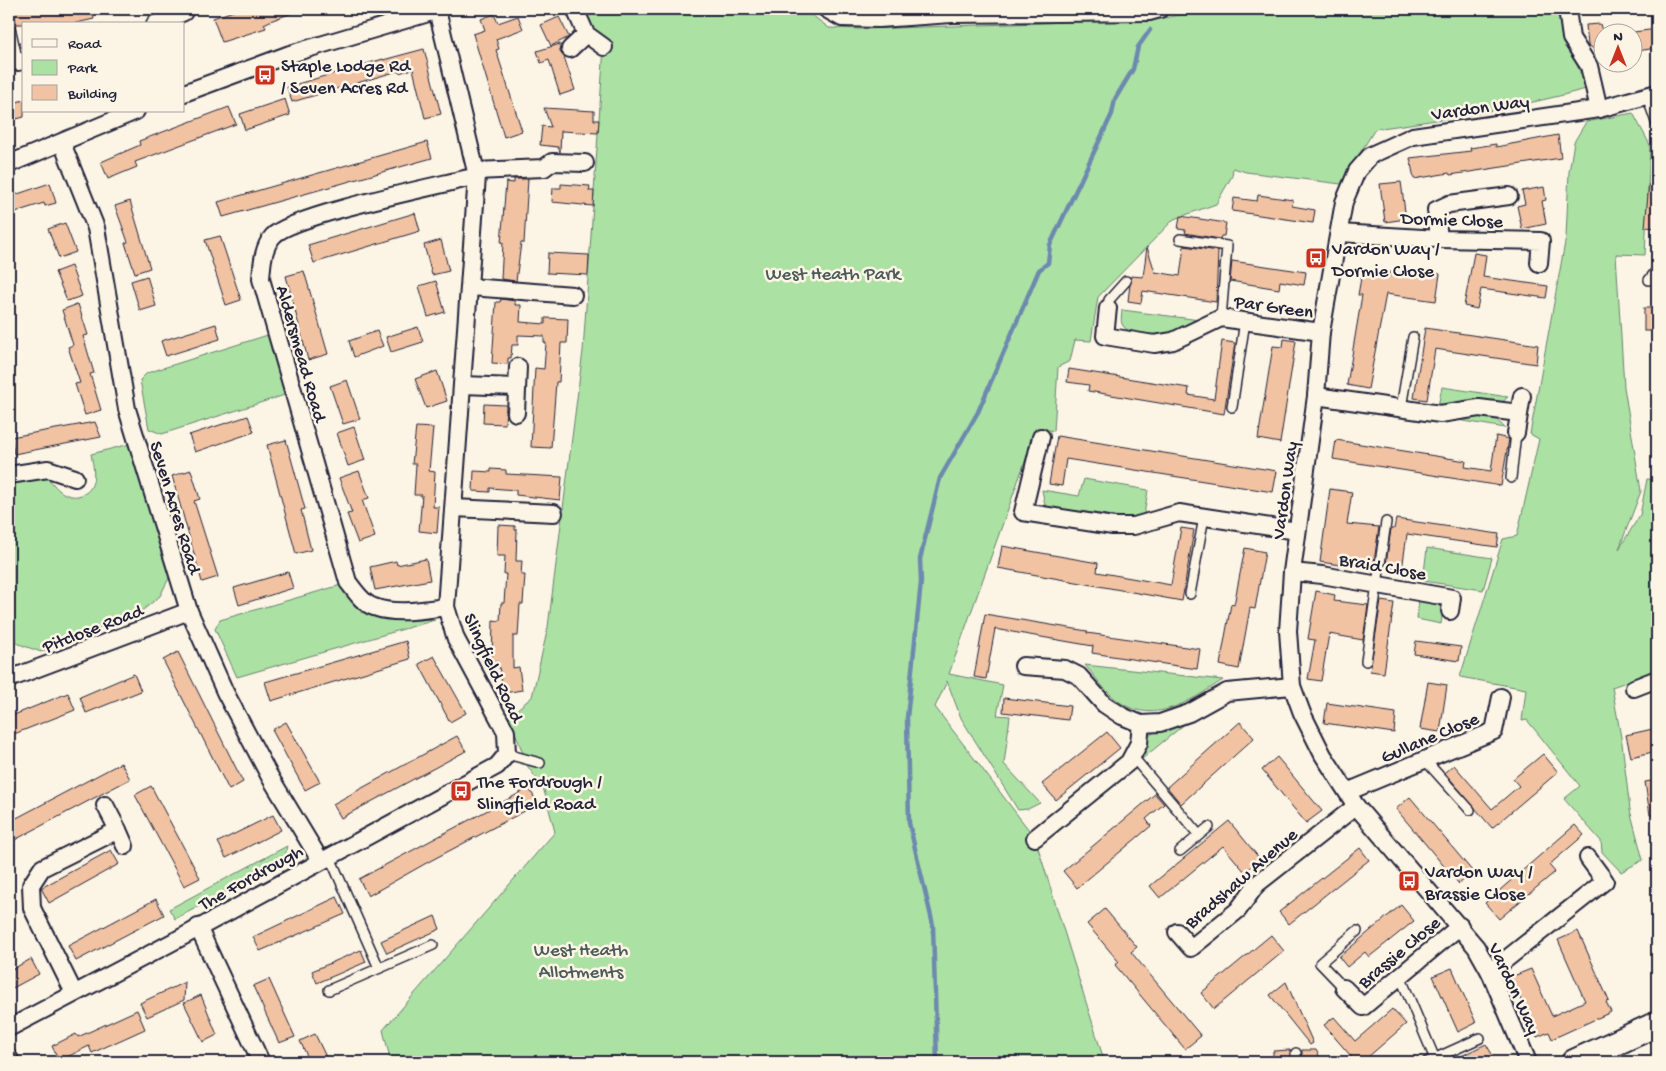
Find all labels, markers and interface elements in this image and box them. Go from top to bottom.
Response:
legend [22,22,185,112]
north arrow [1594,22,1644,72]
text: N [1613,29,1623,46]
text: Road [68,36,102,54]
place label: Staple Lodge Rd / Seven Acres Rd [281,56,412,101]
text: Park [67,60,98,78]
bus stop icon: Staple Lodge Rd / Seven Acres Rd [253,63,277,87]
text: Building [67,86,117,104]
street label: Vardon Way [1429,91,1531,128]
street label: Dormie Close [1398,208,1503,235]
place label: Vardon Way / Dormie Close [1330,239,1440,284]
bus stop icon: Vardon Way / Dormie Close [1304,246,1328,270]
park label: West Heath Park [765,264,902,287]
street label: Aldersmead Road [269,283,331,427]
street label: Par Green [1232,291,1315,325]
street label: Seven Acres Road [143,439,205,579]
street label: Vardon Way [1268,440,1305,542]
street label: Braid Close [1336,549,1428,587]
street label: Pitclose Road [39,600,148,660]
street label: Slingfield Road [456,610,528,729]
street label: Gullane Close [1378,708,1483,770]
place label: The Fordrough / Slingfield Road [476,772,602,817]
bus stop icon: The Fordrough / Slingfield Road [449,779,473,803]
street label: Bradshaw Avenue [1180,824,1304,936]
street label: The Fordrough [195,841,308,918]
place label: Vardon Way / Brassie Close [1424,862,1533,907]
bus stop icon: Vardon Way / Brassie Close [1397,869,1421,893]
street label: Brassie Close [1354,912,1446,995]
street label: Vardon Way [1481,939,1544,1040]
park label: West Heath Allotments [534,940,628,985]

